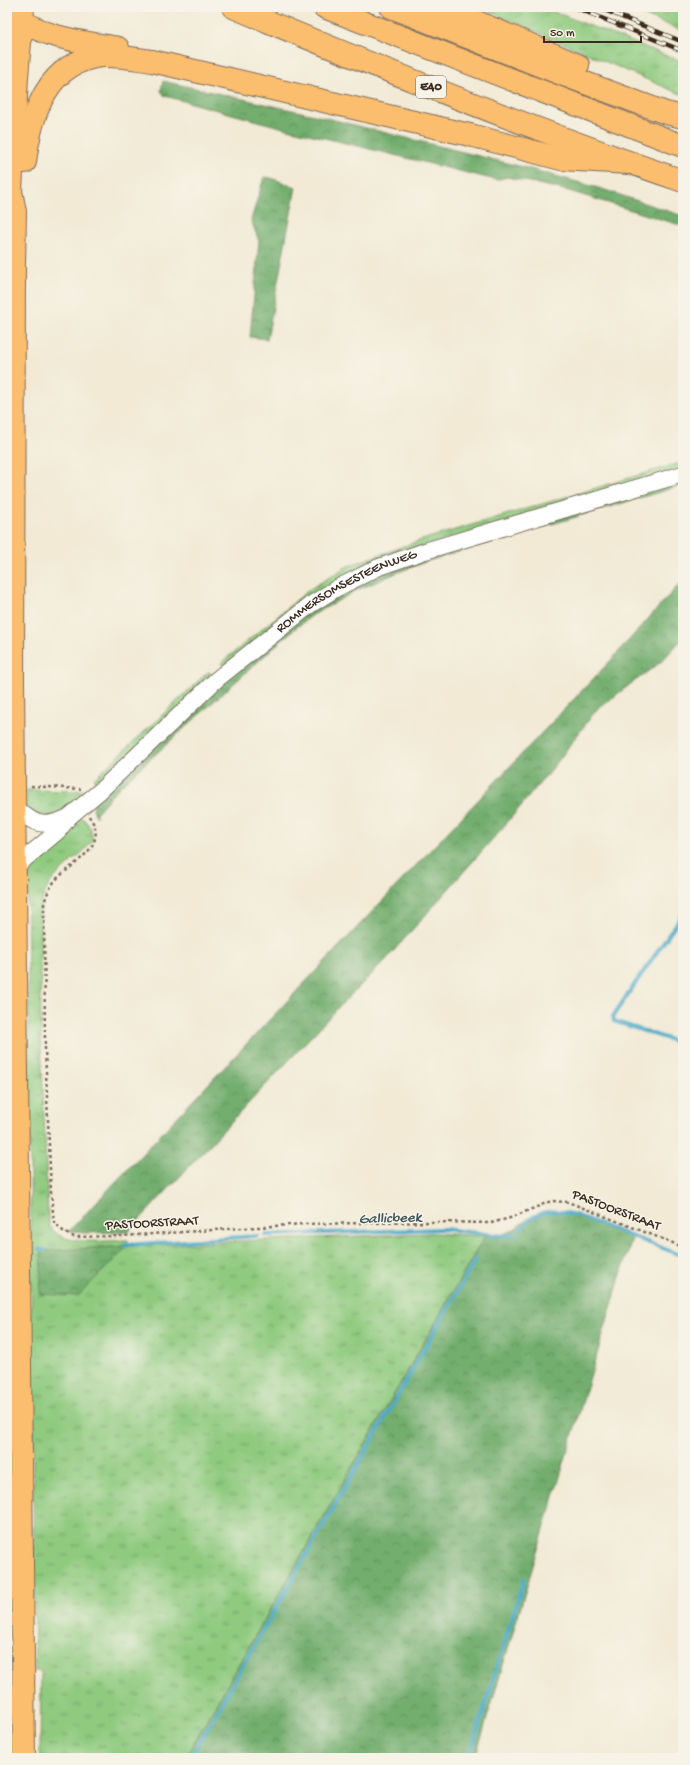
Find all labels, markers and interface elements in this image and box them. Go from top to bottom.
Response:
scale bar [544,18,641,44]
text: 50 m [550,27,575,41]
road number: E40 [416,76,446,98]
street label: ROMMERSOMSESTEENWEG [273,546,420,637]
street label: PASTOORSTRAAT [569,1186,663,1236]
water label: Gallicbeek [358,1209,423,1229]
street label: PASTOORSTRAAT [104,1213,200,1235]

